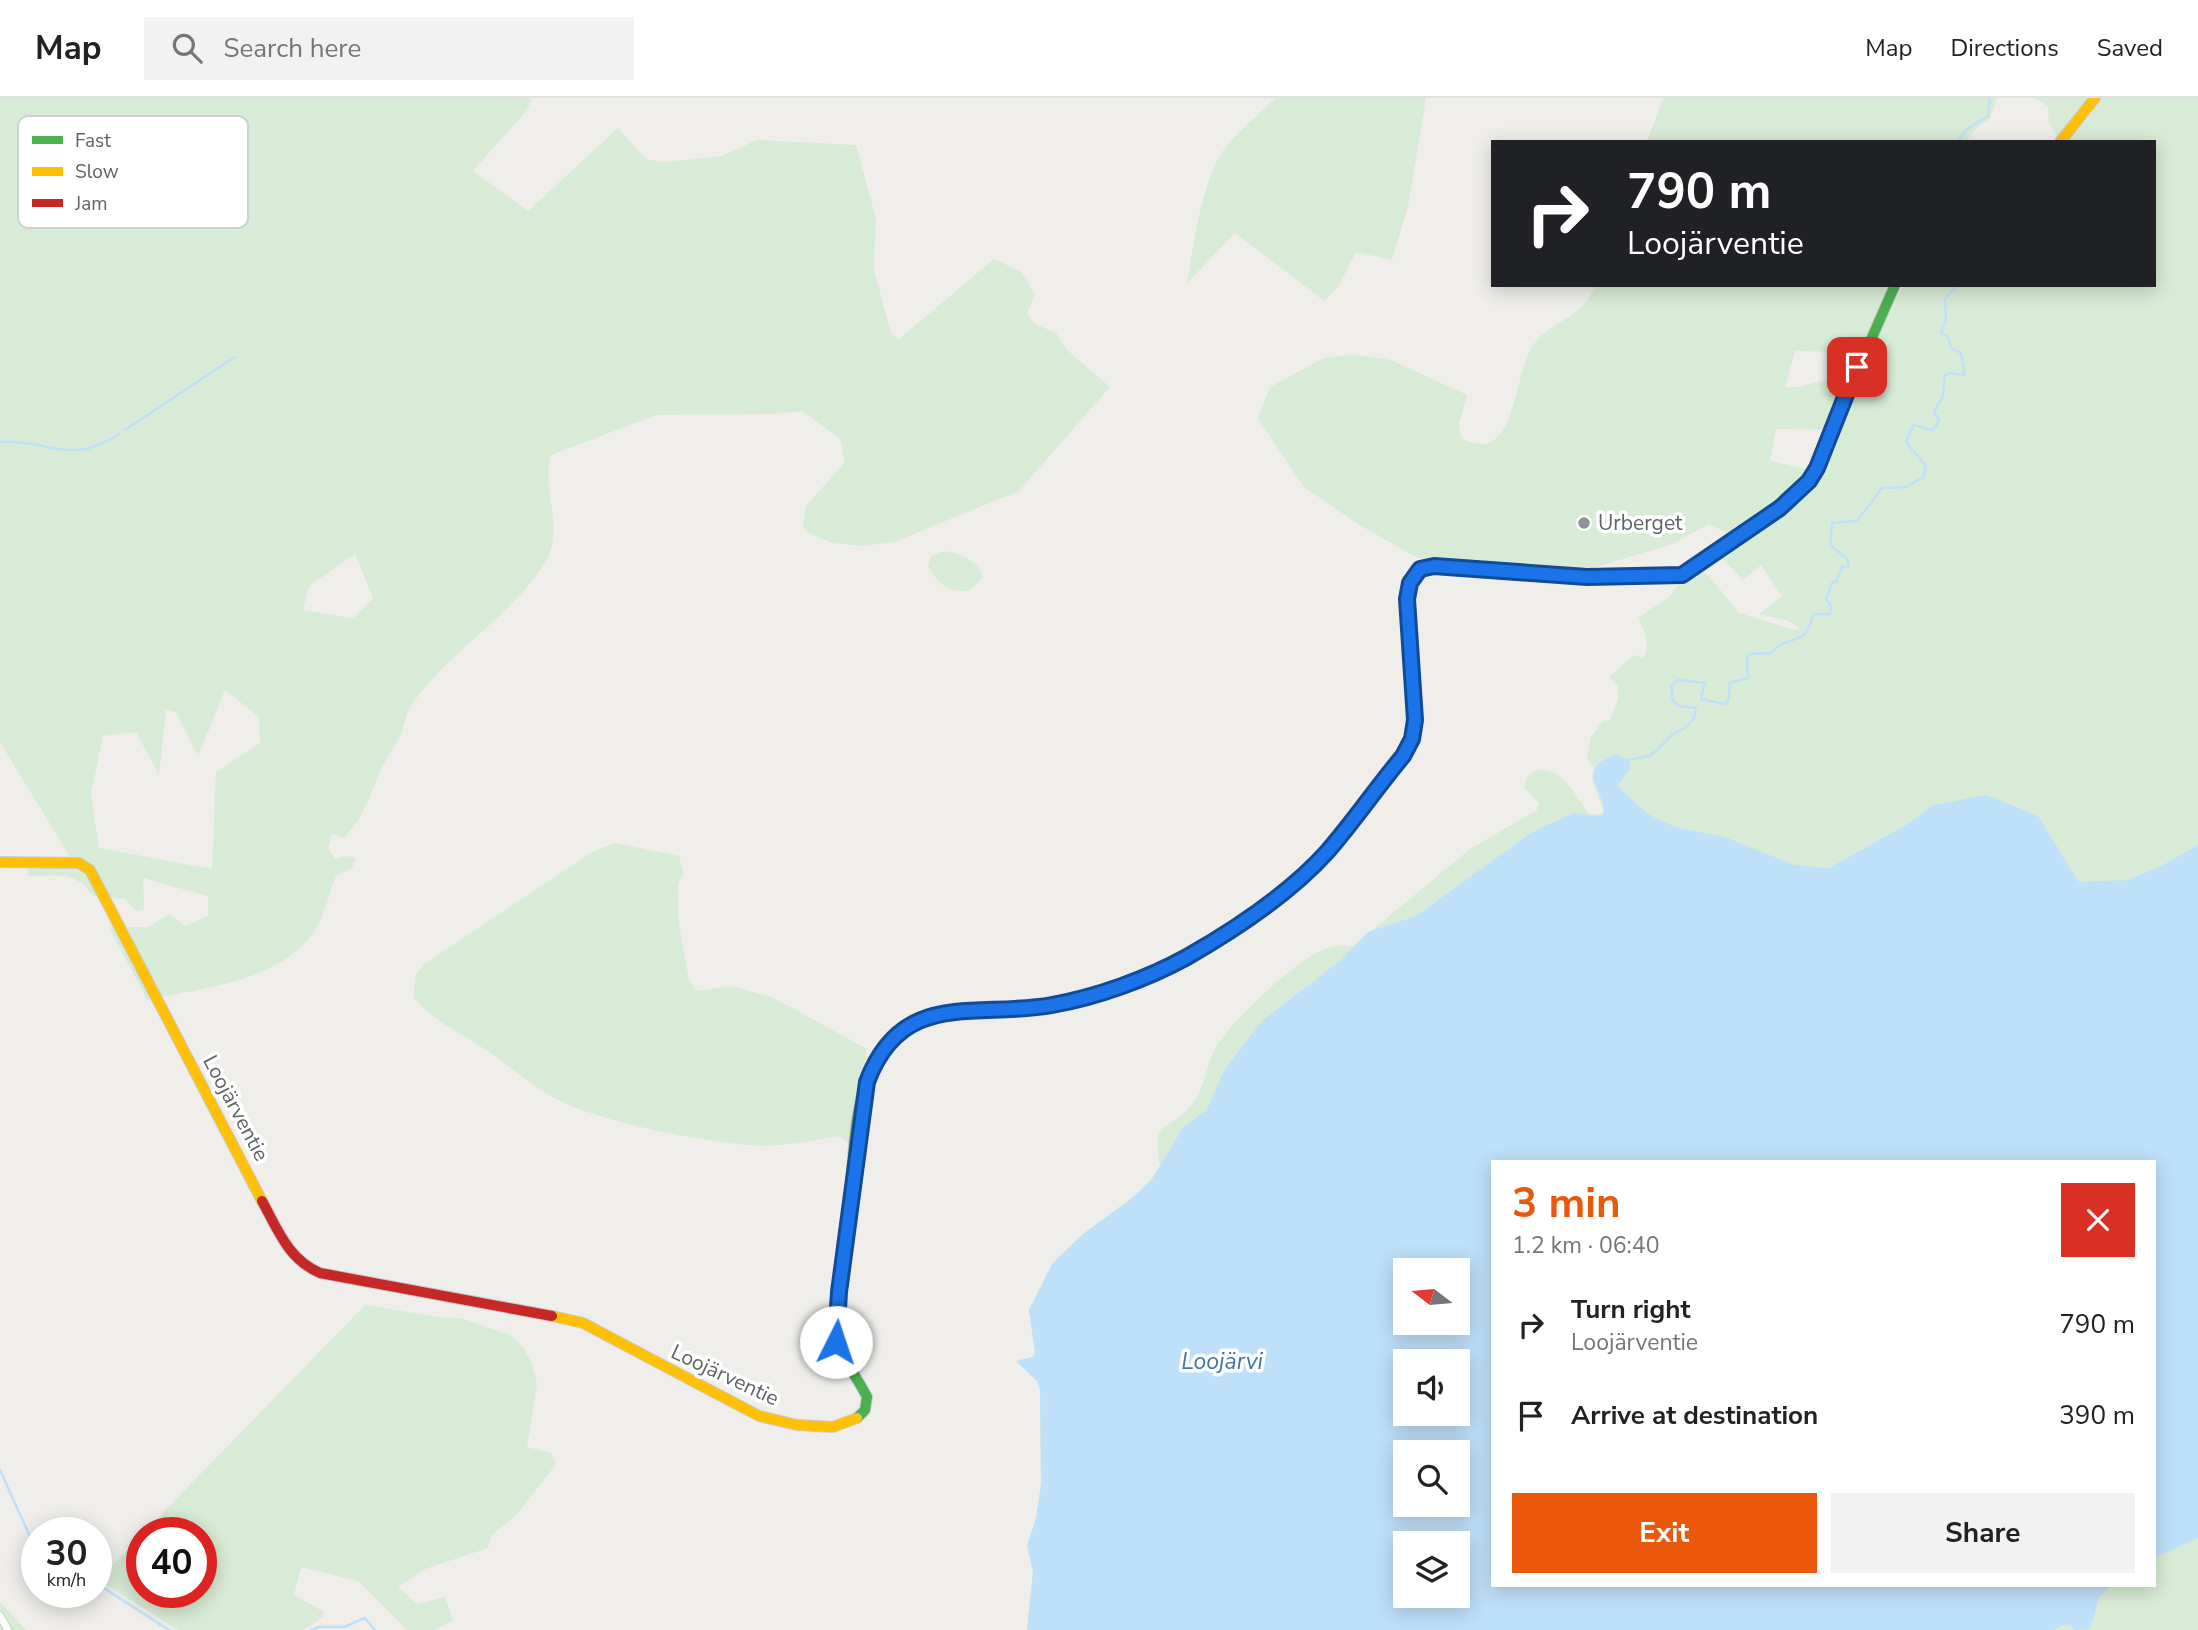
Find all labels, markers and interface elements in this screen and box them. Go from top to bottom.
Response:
search box [144,17,634,80]
text: Map [35,26,102,71]
icon: search [168,29,206,67]
text: Search here [224,31,361,66]
text: Map [1865,32,1912,64]
text: Directions [1950,32,2059,64]
text: Saved [2097,32,2163,64]
legend [18,116,248,228]
text: Fast [75,128,111,154]
text: 790 m [1627,158,1771,225]
text: Slow [75,159,119,185]
icon: right [1512,168,1603,259]
text: Jam [74,191,108,217]
text: Loojärventie [1627,222,1804,265]
pin [1827,337,1887,397]
icon: arrive [1838,348,1876,386]
place label: Urberget [1598,509,1683,537]
marker: Urberget [1576,515,1592,531]
street label: Loojärventie [196,1050,276,1166]
text: 3 min [1512,1175,1621,1232]
button: close [2061,1183,2135,1257]
text: 1.2 km · 06:40 [1512,1230,1659,1261]
north arrow [1393,1258,1470,1335]
map controls [1393,1258,1470,1608]
text: Turn right [1571,1292,1690,1327]
position arrow [799,1305,873,1379]
icon: right [1512,1306,1550,1344]
text: 790 m [2059,1307,2135,1342]
text: Loojärventie [1571,1327,1698,1358]
street label: Loojärventie [666,1338,784,1412]
water label: Loojärvi [1181,1346,1263,1377]
button: sound [1393,1349,1470,1426]
icon: arrive [1512,1397,1550,1435]
text: Arrive at destination [1571,1398,1818,1433]
text: 390 m [2059,1398,2135,1433]
button: search [1393,1440,1470,1517]
button: Exit [1512,1493,1817,1573]
button: Share [1831,1493,2135,1573]
speed limit sign: 40 [126,1517,217,1608]
text: 30 [45,1530,88,1577]
button: layers [1393,1531,1470,1608]
text: km/h [47,1568,86,1592]

